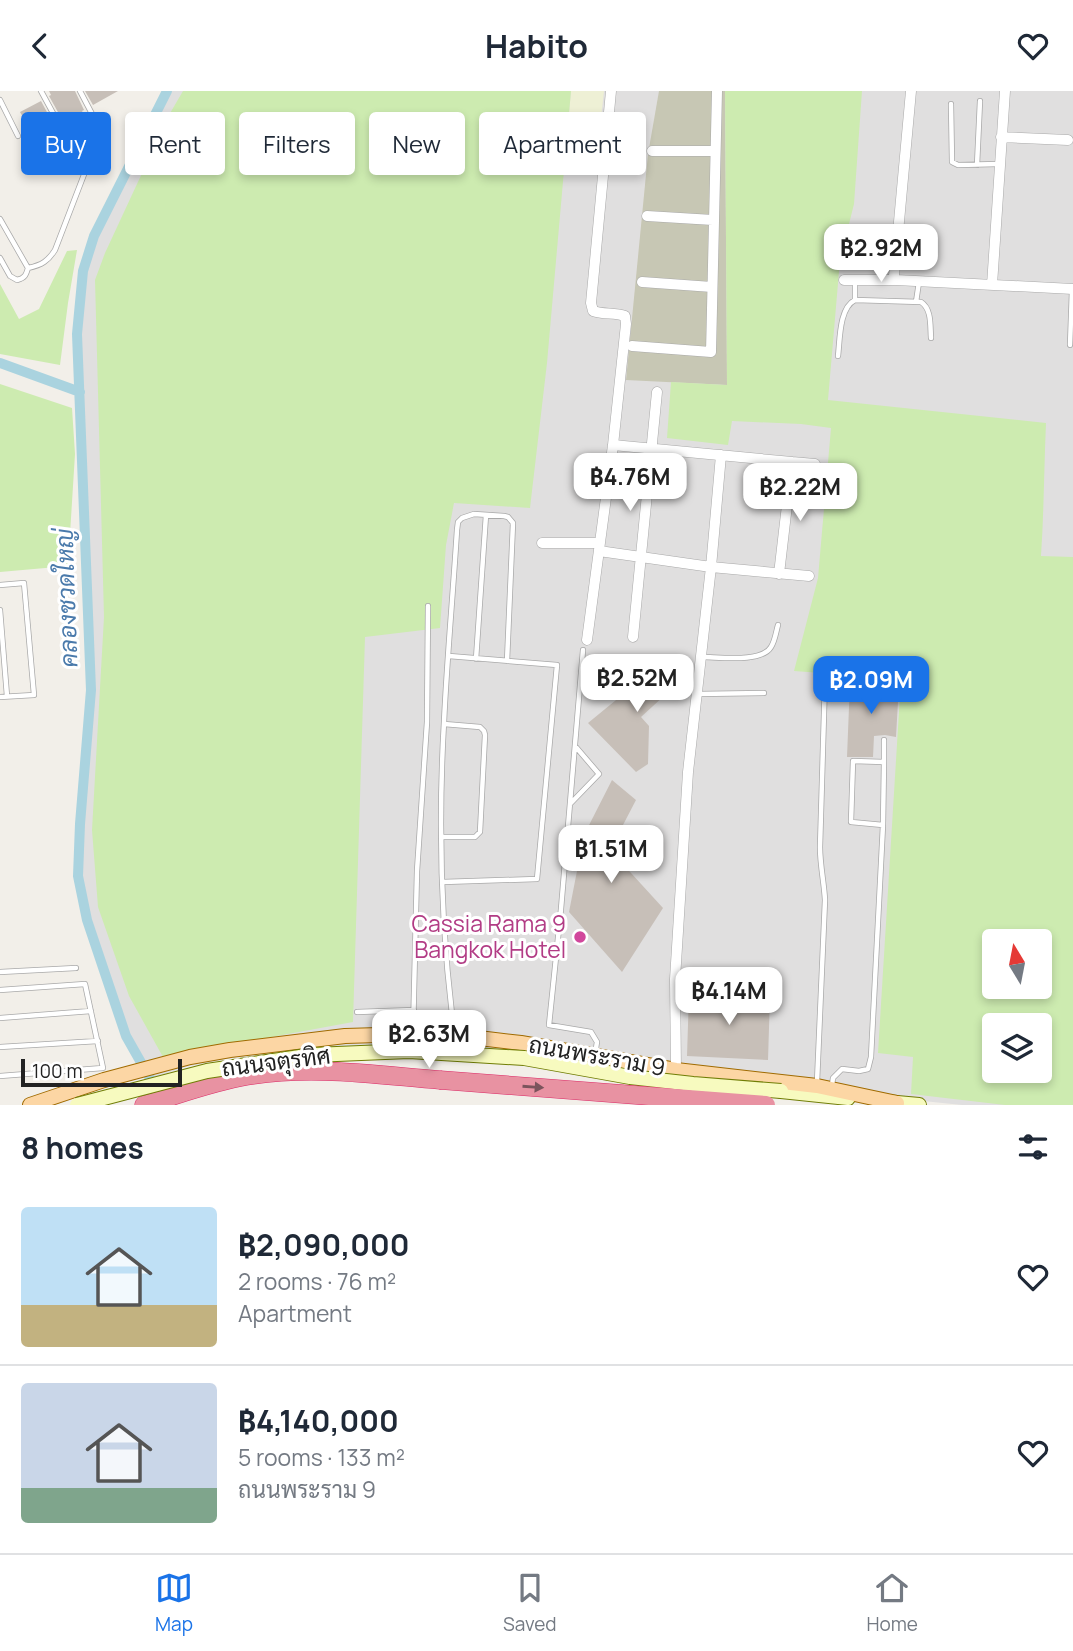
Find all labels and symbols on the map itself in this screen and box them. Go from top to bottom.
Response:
pin: ฿2.92M [824,225,938,284]
pin: ฿4.76M [573,453,687,513]
pin: ฿2.22M [743,463,857,523]
water label: คลองชวดใหญ่ [47,527,84,668]
pin: ฿2.52M [580,655,694,714]
pin: ฿2.09M [814,657,928,716]
pin: ฿1.51M [554,825,668,885]
place label: Cassia Rama 9 Bangkok Hotel [411,907,566,965]
marker: Cassia Rama 9 Bangkok Hotel [572,929,588,945]
north arrow [982,929,1052,999]
pin: ฿4.14M [672,967,786,1027]
pin: ฿2.63M [372,1011,486,1070]
street label: ถนนพระราม 9 [526,1027,668,1083]
street label: ถนนจตุรทิศ [220,1038,332,1085]
scale bar [21,1056,182,1088]
one-way arrow [522,1082,544,1093]

